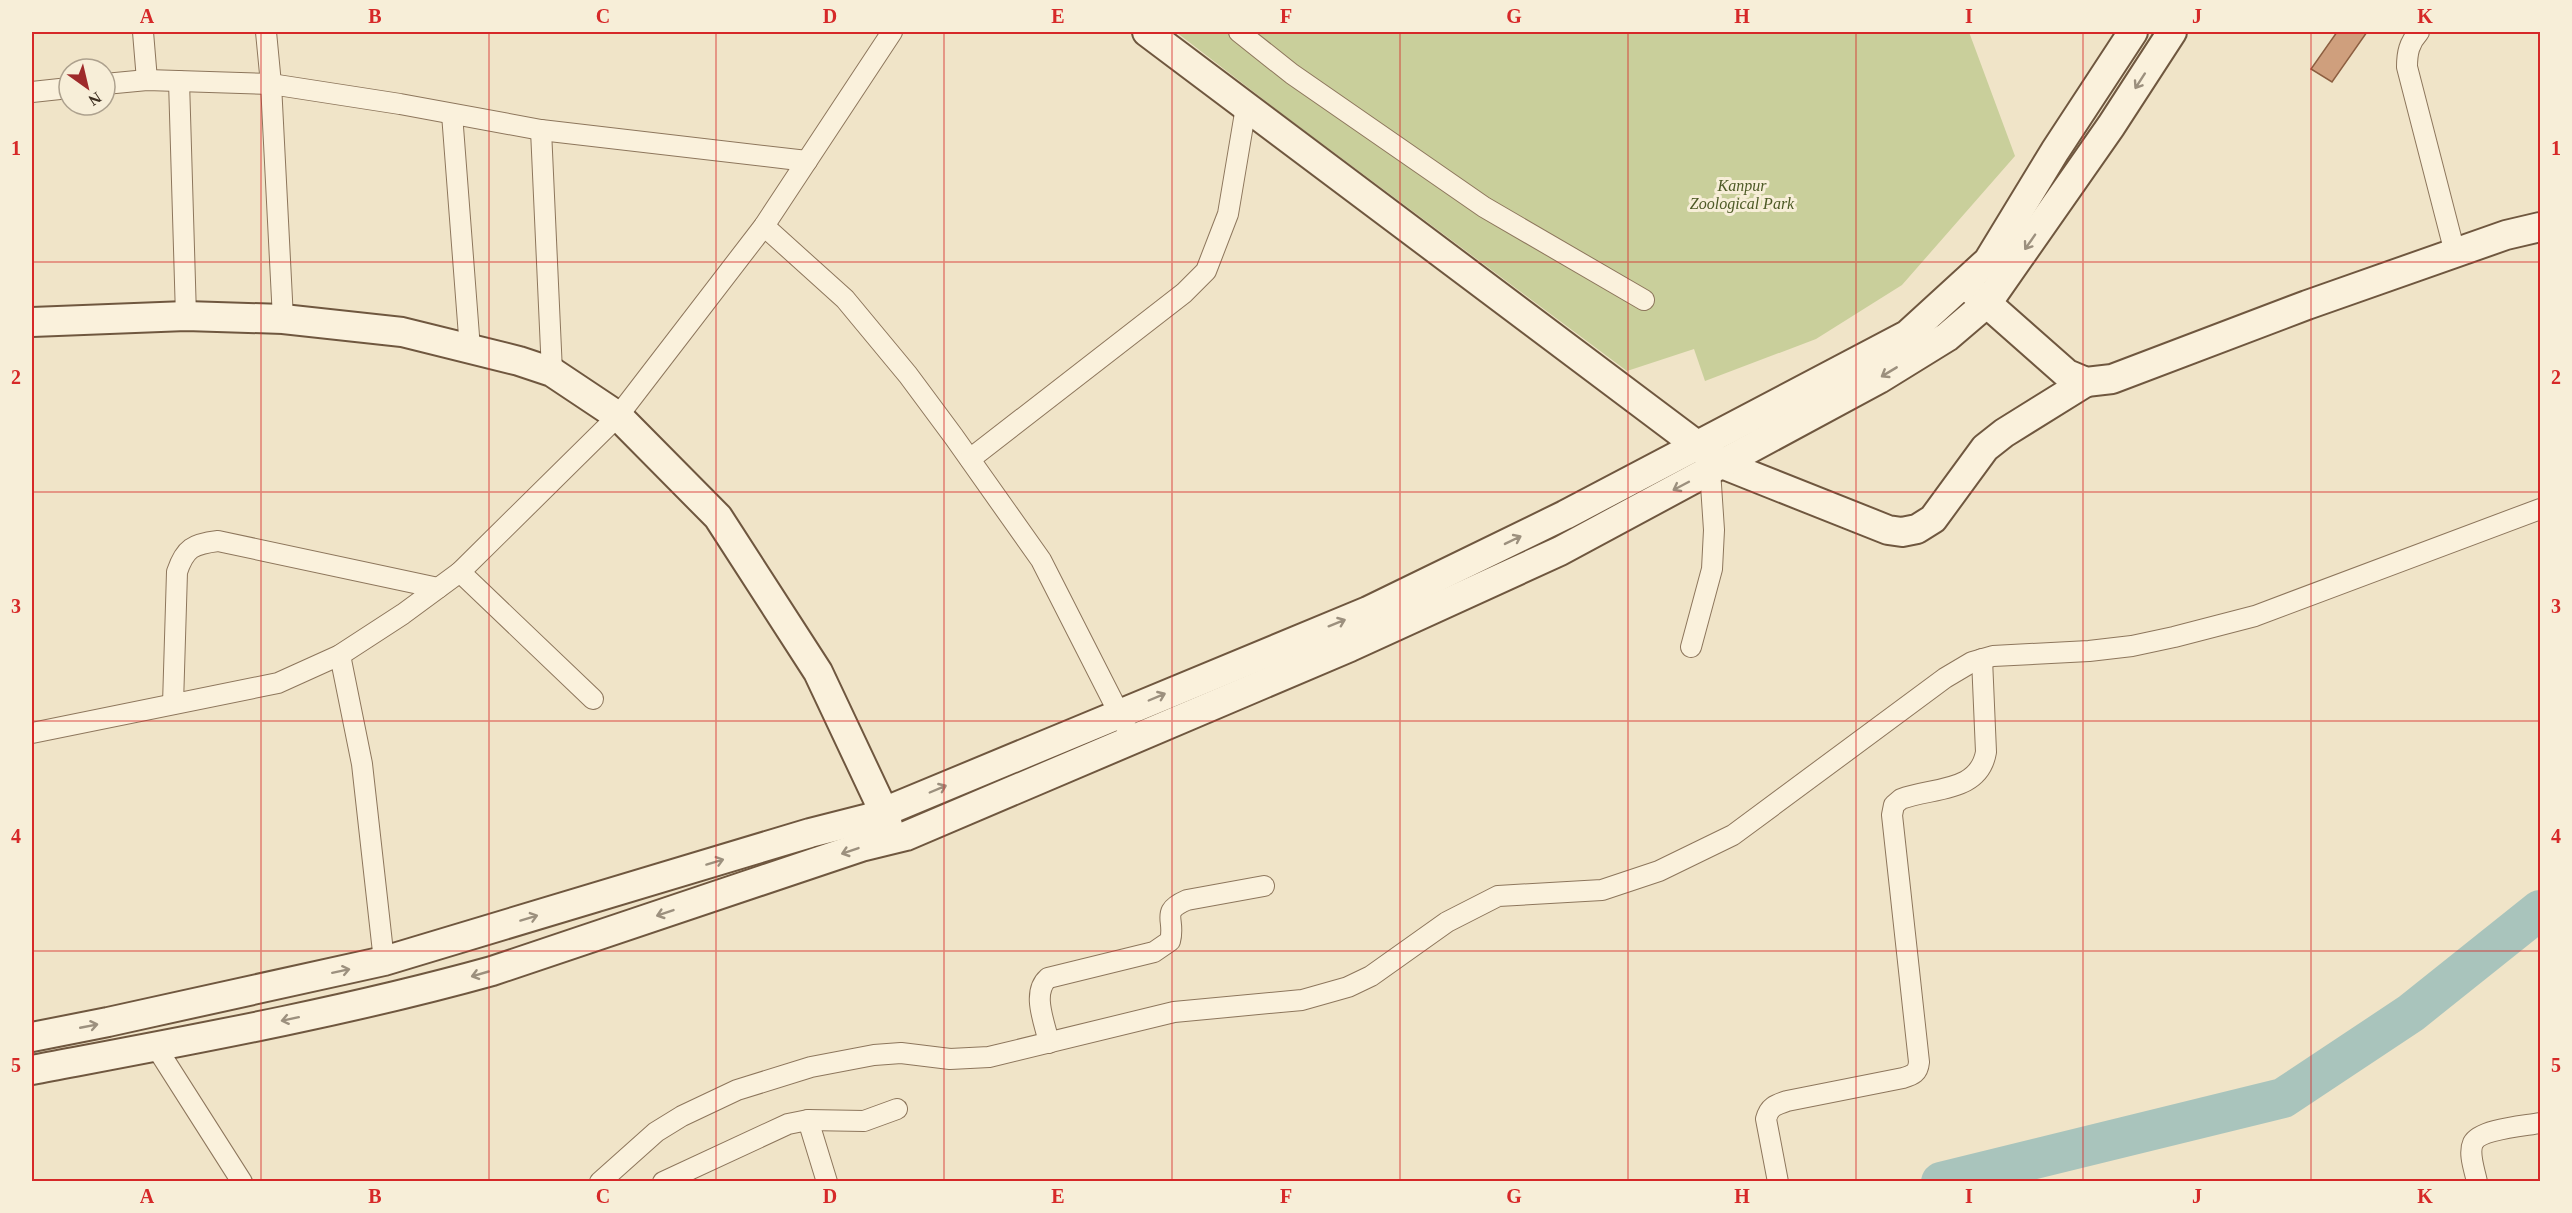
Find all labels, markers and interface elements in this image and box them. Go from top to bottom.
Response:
text: A [140,5,155,27]
text: B [368,5,382,27]
text: C [596,5,610,27]
text: D [823,5,837,27]
text: E [1051,5,1065,27]
text: F [1280,5,1292,27]
text: G [1506,5,1522,27]
text: H [1734,5,1750,27]
text: I [1965,5,1973,27]
text: J [2192,5,2202,27]
text: K [2417,5,2433,27]
north arrow [57,57,117,117]
one-way arrow [2134,72,2146,89]
text: N [85,89,105,110]
text: 1 [11,137,21,159]
text: 1 [2551,137,2561,159]
park label: Kanpur Zoological Park [1690,177,1795,213]
one-way arrow [2024,233,2036,249]
text: 2 [11,366,21,388]
text: 2 [2551,366,2561,388]
one-way arrow [1881,367,1898,379]
one-way arrow [1673,481,1691,492]
one-way arrow [1504,534,1522,545]
text: 3 [11,595,21,617]
text: 3 [2551,595,2561,617]
one-way arrow [1327,617,1346,628]
one-way arrow [1147,691,1165,702]
one-way arrow [928,783,947,794]
text: 4 [11,825,21,847]
text: 4 [2551,825,2561,847]
one-way arrow [840,846,859,857]
one-way arrow [705,856,724,867]
one-way arrow [656,908,675,919]
one-way arrow [519,912,538,923]
one-way arrow [331,965,350,976]
one-way arrow [470,969,489,980]
one-way arrow [280,1013,299,1025]
one-way arrow [79,1020,98,1031]
text: 5 [11,1054,21,1076]
text: 5 [2551,1054,2561,1076]
text: A [140,1185,155,1207]
text: B [368,1185,382,1207]
text: C [596,1185,610,1207]
text: D [823,1185,837,1207]
text: E [1051,1185,1065,1207]
text: F [1280,1185,1292,1207]
text: G [1506,1185,1522,1207]
text: H [1734,1185,1750,1207]
text: I [1965,1185,1973,1207]
text: J [2192,1185,2202,1207]
text: K [2417,1185,2433,1207]

